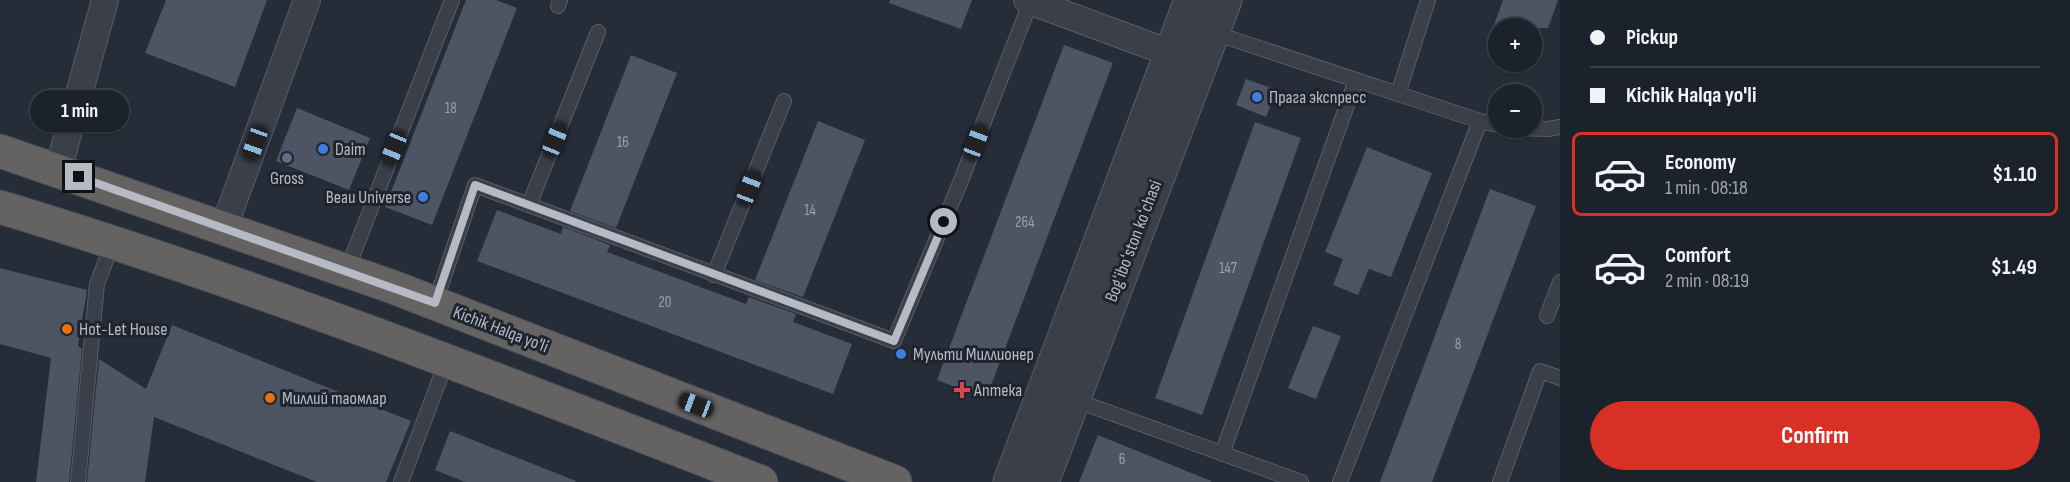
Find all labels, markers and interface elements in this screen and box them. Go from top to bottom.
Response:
map controls [1488,18,1542,138]
button: + [1488,18,1542,72]
text: Pickup [1626,24,1678,51]
text: Kichik Halqa yo'li [1626,82,1757,109]
button: − [1488,84,1542,138]
place label: Прага экспресс [1269,87,1366,108]
callout: 1 min [29,90,128,132]
marker: Прага экспресс [1250,90,1264,104]
text: 1 min [61,99,98,123]
house number: 18 [445,99,457,118]
car [540,120,570,160]
car [961,122,991,162]
car [240,123,270,163]
car [379,128,409,168]
house number: 16 [617,133,629,152]
place label: Daim [335,139,366,160]
marker: Daim [316,142,330,156]
icon: car [1593,147,1647,201]
text: Economy [1665,149,1736,176]
marker: Gross [280,151,294,165]
text: $1.10 [1992,161,2037,188]
route end [65,163,92,190]
place label: Gross [270,168,304,189]
car [734,168,764,208]
text: 1 min · 08:18 [1665,176,1748,200]
street label: Bogʻiboʻston koʻchasi [1101,177,1166,305]
place label: Beau Universe [326,187,411,208]
marker: Beau Universe [416,190,430,204]
house number: 14 [804,201,816,220]
route start [930,208,957,235]
house number: 264 [1015,213,1035,232]
icon: car [1593,240,1647,294]
text: Comfort [1665,242,1731,269]
text: $1.49 [1991,254,2037,281]
house number: 147 [1219,259,1237,278]
text: 2 min · 08:19 [1665,269,1749,293]
house number: 20 [659,293,671,312]
street label: Kichik Halqa yo'li [450,302,551,357]
place label: Hot-Let House [79,319,168,340]
marker: Hot-Let House [60,322,74,336]
house number: 8 [1455,335,1461,354]
place label: Мульти Миллионер [913,344,1034,365]
marker: Мульти Миллионер [894,347,908,361]
place label: Аптека [973,380,1022,401]
marker: Аптека [955,383,969,397]
place label: Миллий таомлар [282,388,387,409]
car [676,390,716,420]
marker: Миллий таомлар [263,391,277,405]
button: Confirm [1590,401,2040,470]
house number: 6 [1119,450,1125,469]

